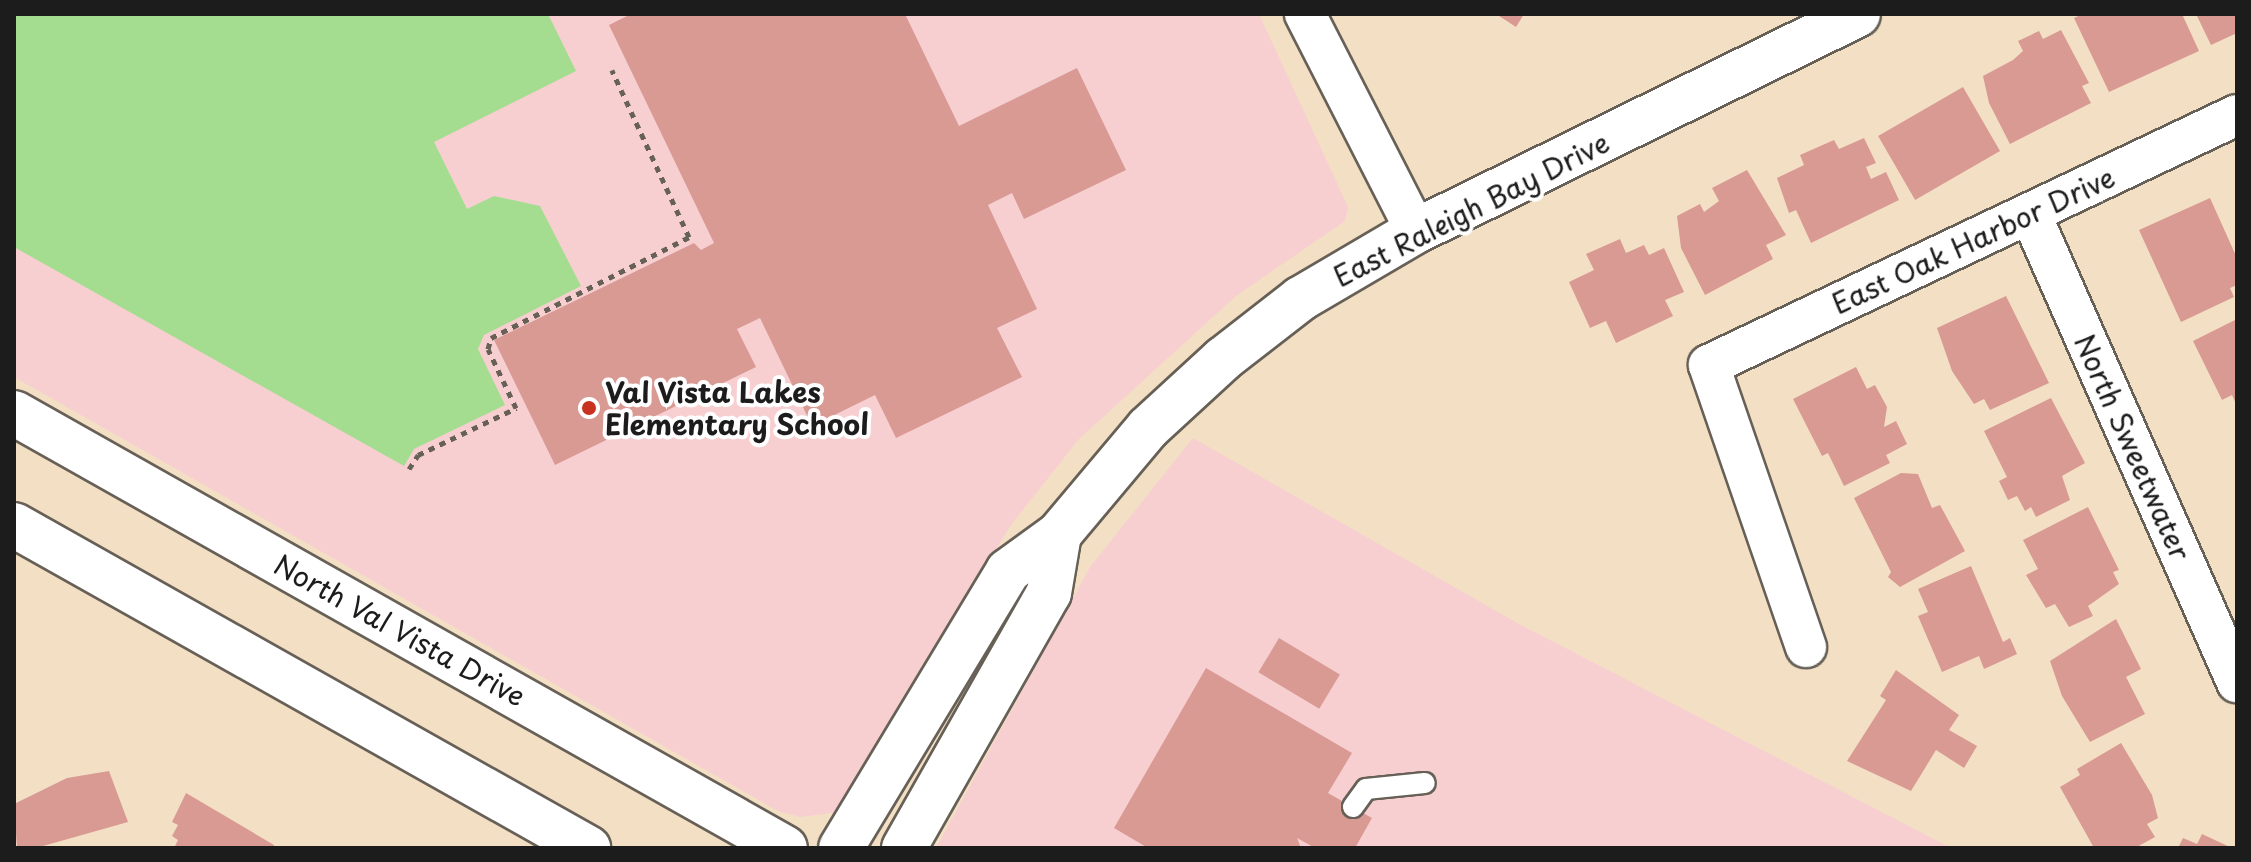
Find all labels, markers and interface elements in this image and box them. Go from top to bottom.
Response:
street label: East Raleigh Bay Drive [1327,124,1615,294]
street label: East Oak Harbor Drive [1826,159,2120,321]
street label: North Sweetwater [2068,328,2198,566]
place label: Val Vista Lakes Elementary School [605,375,869,441]
marker: Val Vista Lakes Elementary School [580,399,598,417]
street label: North Val Vista Drive [267,546,533,714]

